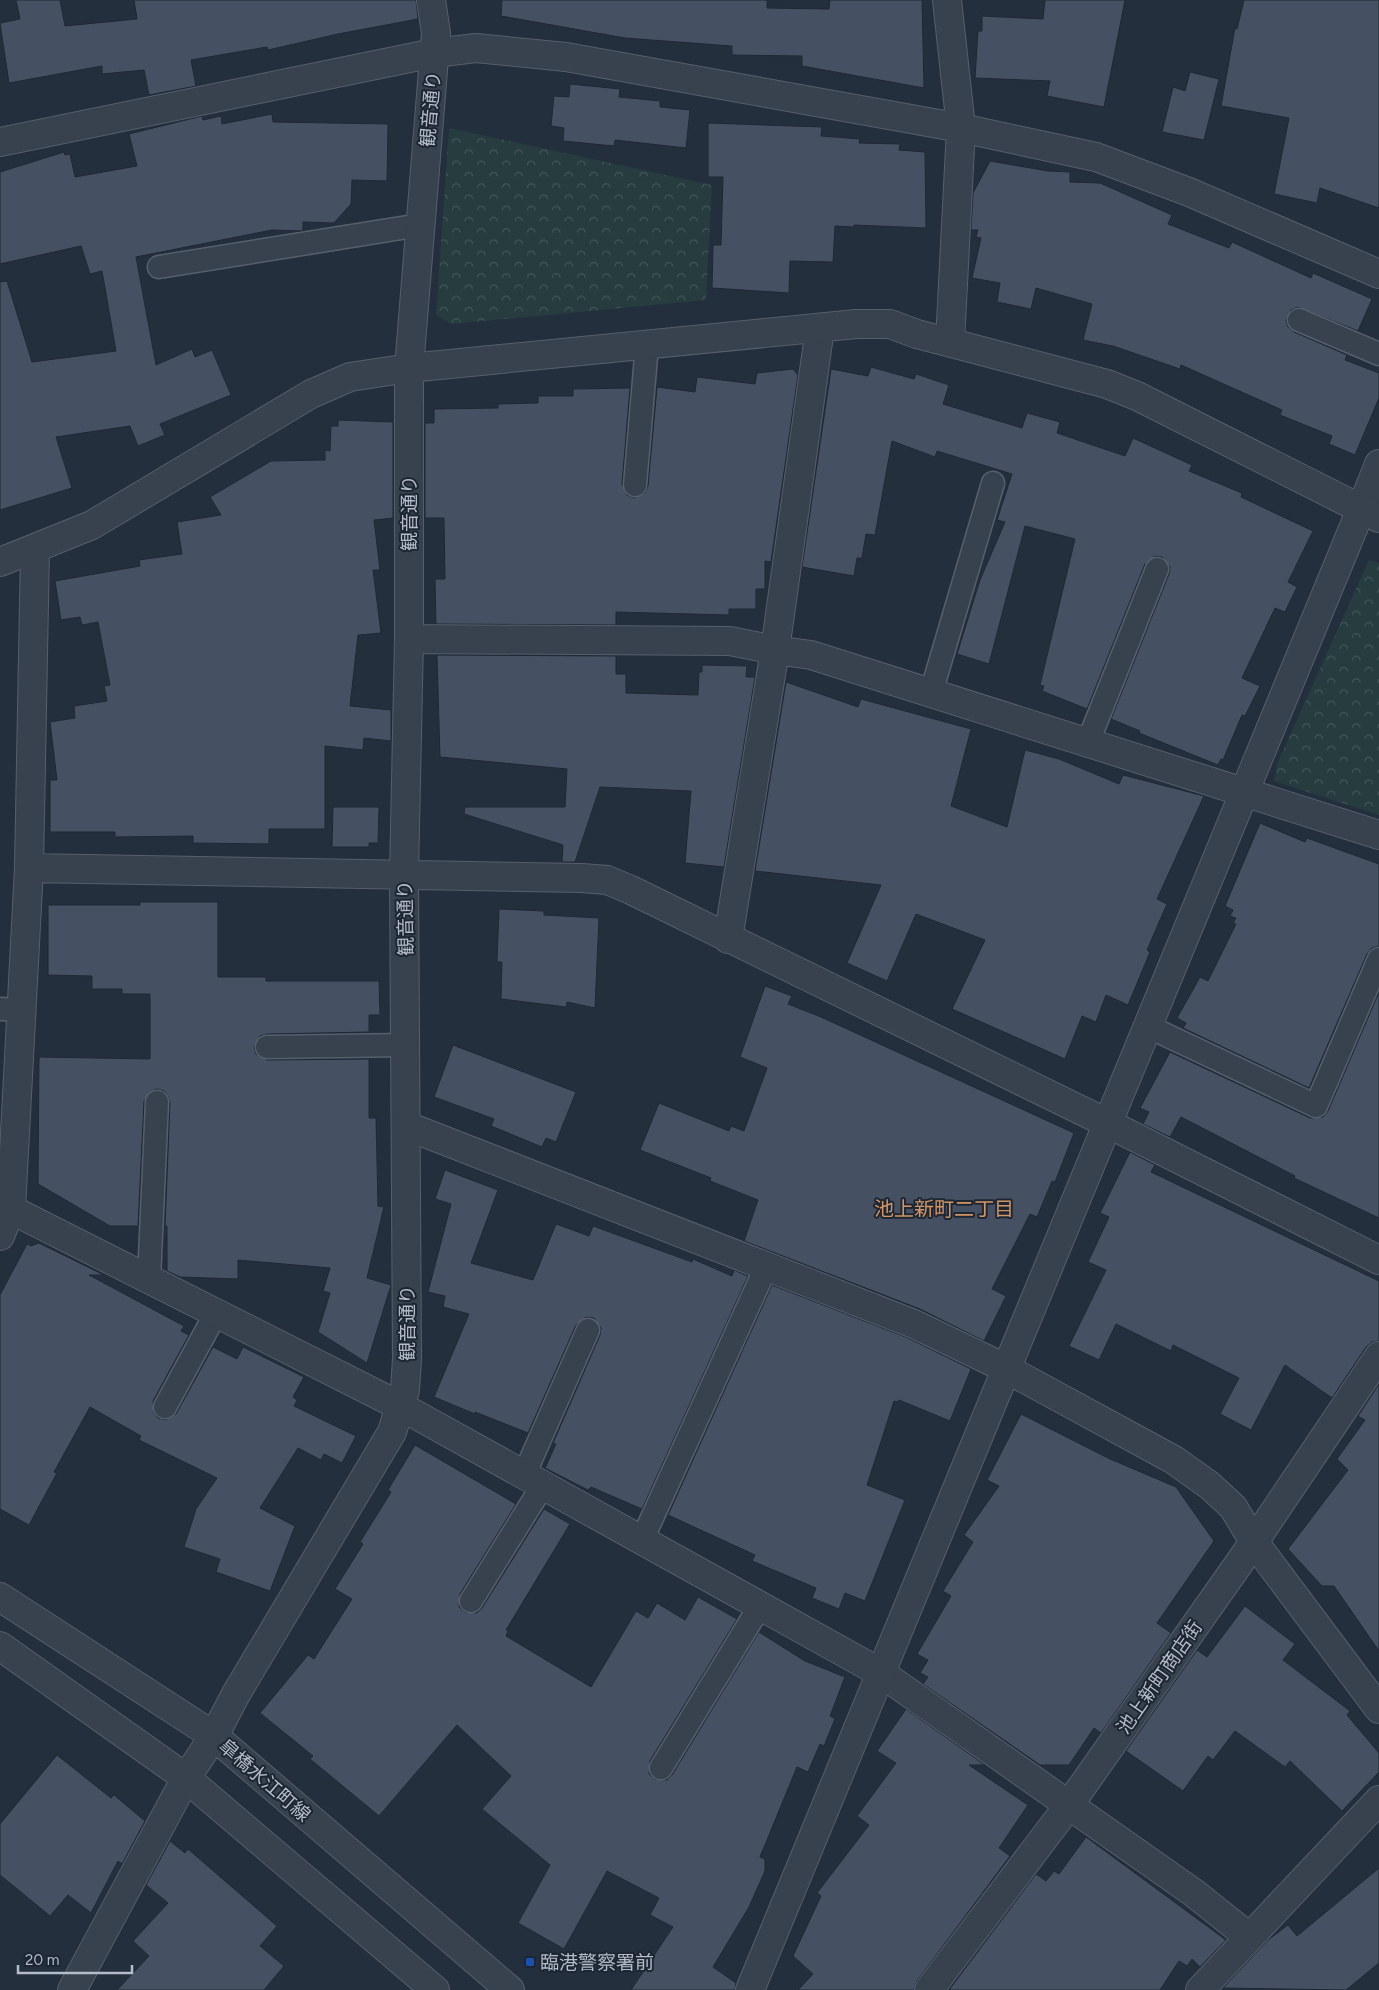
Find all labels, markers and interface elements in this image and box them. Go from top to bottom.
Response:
street label: 観音通り [416,70,445,148]
street label: 観音通り [398,475,421,551]
street label: 観音通り [393,880,418,956]
district label: 池上新町二丁目 [874,1197,1014,1221]
street label: 観音通り [396,1285,419,1361]
street label: 池上新町商店街 [1112,1616,1207,1738]
street label: 皐橋水江町線 [214,1734,315,1826]
scale bar [18,1942,131,1974]
text: 20 m [25,1951,59,1969]
place label: 臨港警察署前 [540,1951,654,1974]
marker: 臨港警察署前 [524,1956,536,1968]

